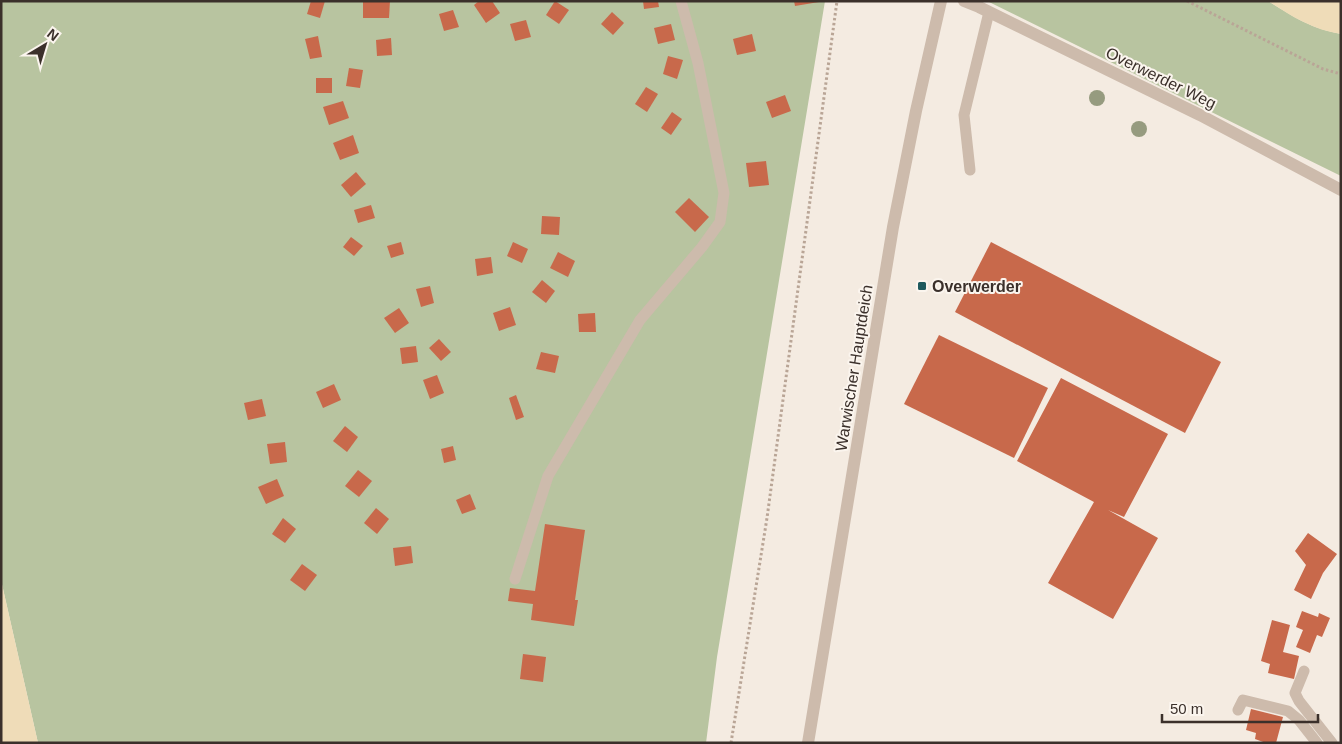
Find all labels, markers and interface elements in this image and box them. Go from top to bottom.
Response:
north arrow [20,20,70,70]
text: N [44,25,62,44]
street label: Overwerder Weg [1103,44,1219,112]
place label: Overwerder [932,278,1021,295]
marker: Overwerder [916,280,928,292]
street label: Warwischer Hauptdeich [832,284,876,452]
scale bar [1162,692,1318,724]
text: 50 m [1170,700,1203,717]

